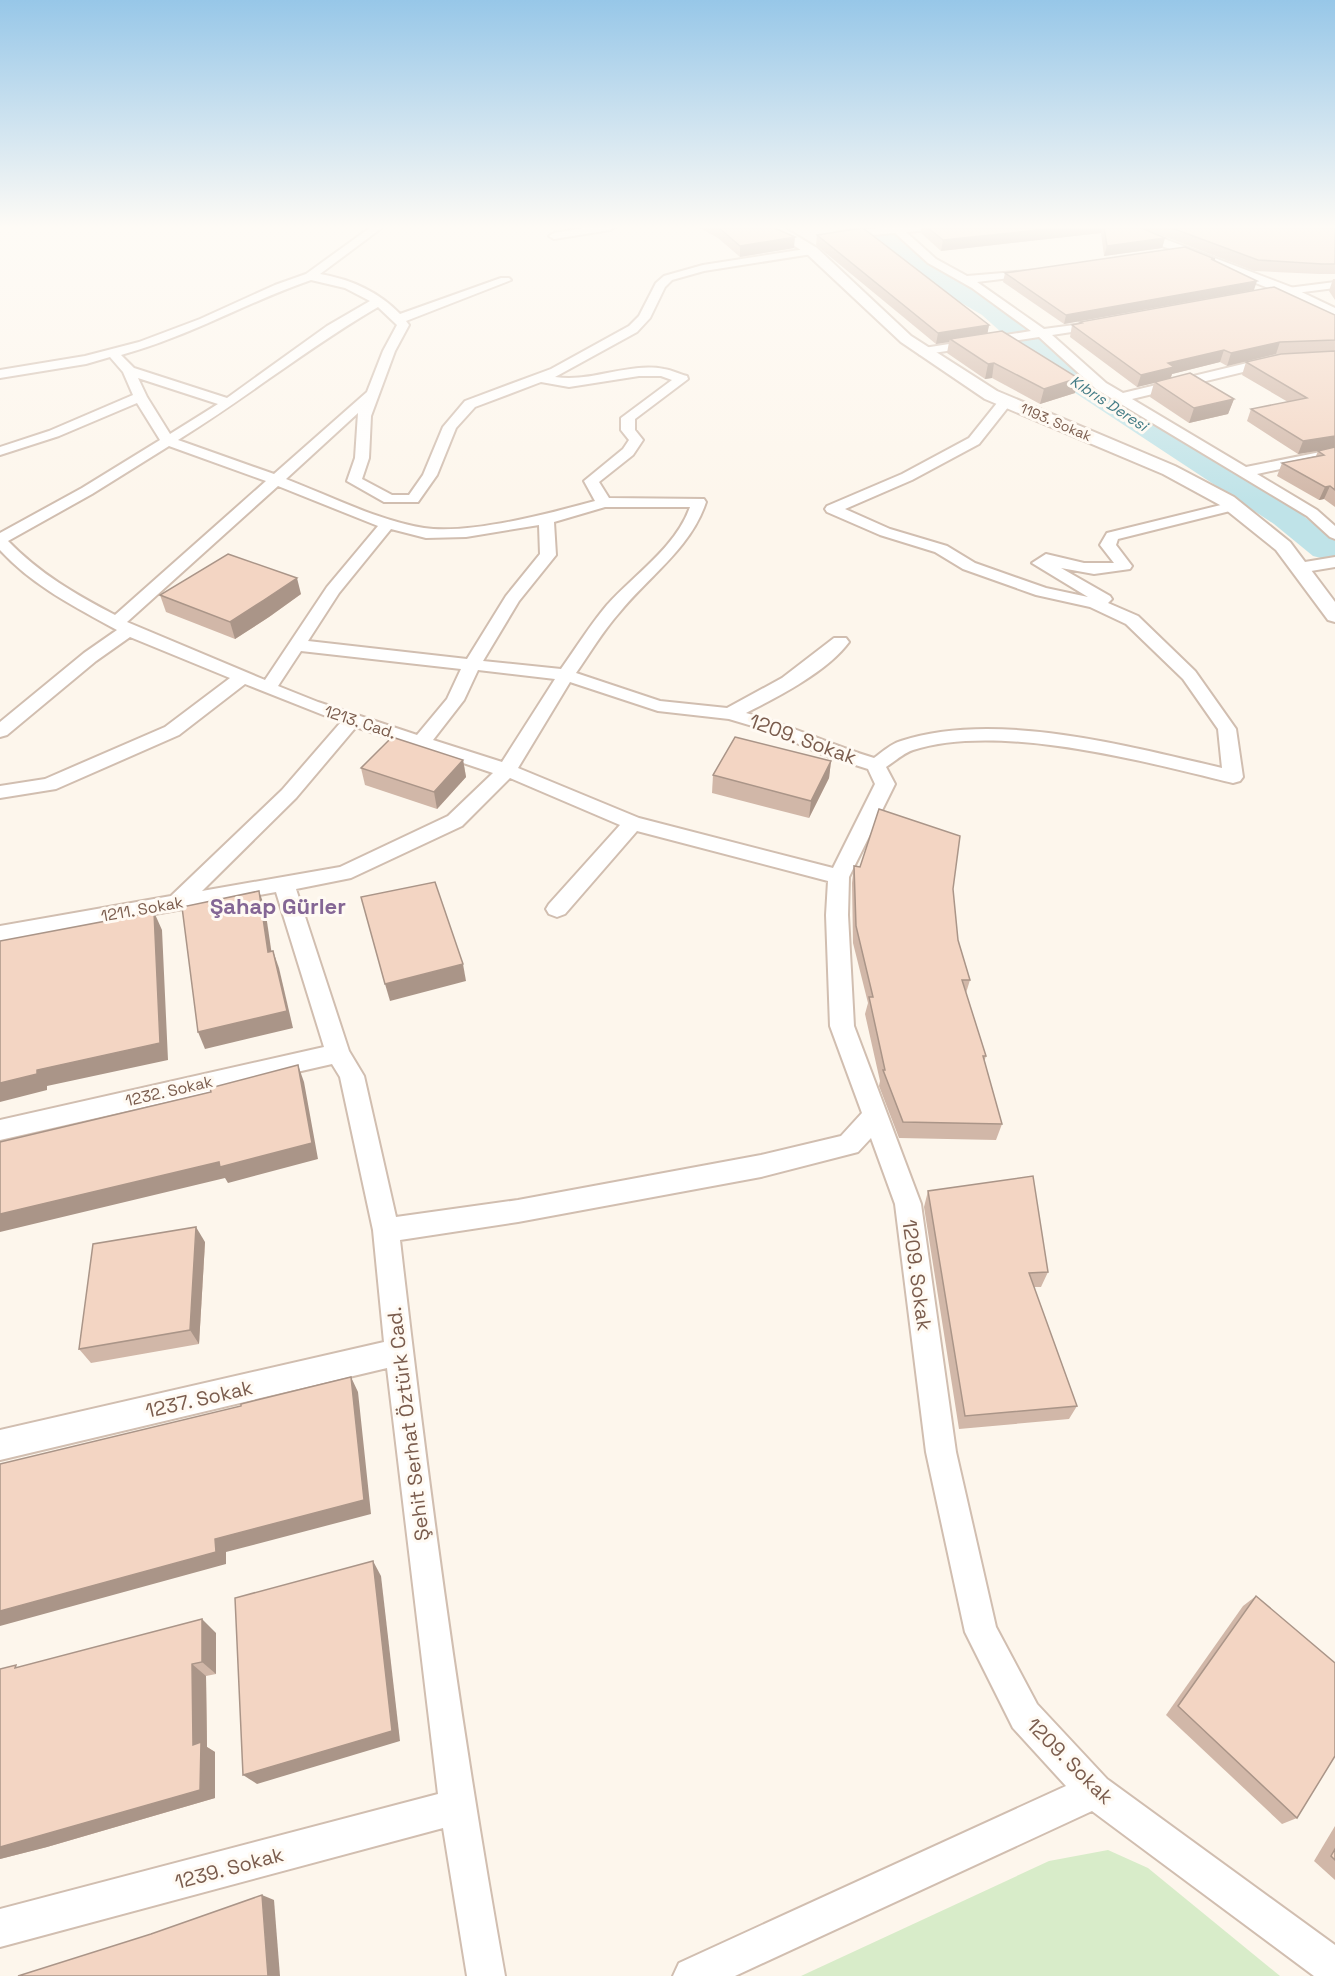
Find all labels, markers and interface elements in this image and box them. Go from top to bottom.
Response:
water label: Kıbrıs Deresi [1067,371,1153,436]
street label: 1193. Sokak [1018,399,1095,445]
street label: 1213. Cad. [322,701,398,743]
street label: 1209. Sokak [746,708,860,770]
street label: 1211. Sokak [99,891,185,927]
district label: Şahap Gürler [210,892,346,920]
street label: 1232. Sokak [123,1071,215,1111]
street label: 1209. Sokak [896,1218,938,1333]
street label: Şehit Serhat Öztürk Cad. [381,1306,435,1542]
street label: 1237. Sokak [143,1374,255,1424]
street label: 1209. Sokak [1021,1712,1119,1810]
street label: 1239. Sokak [172,1841,286,1895]

